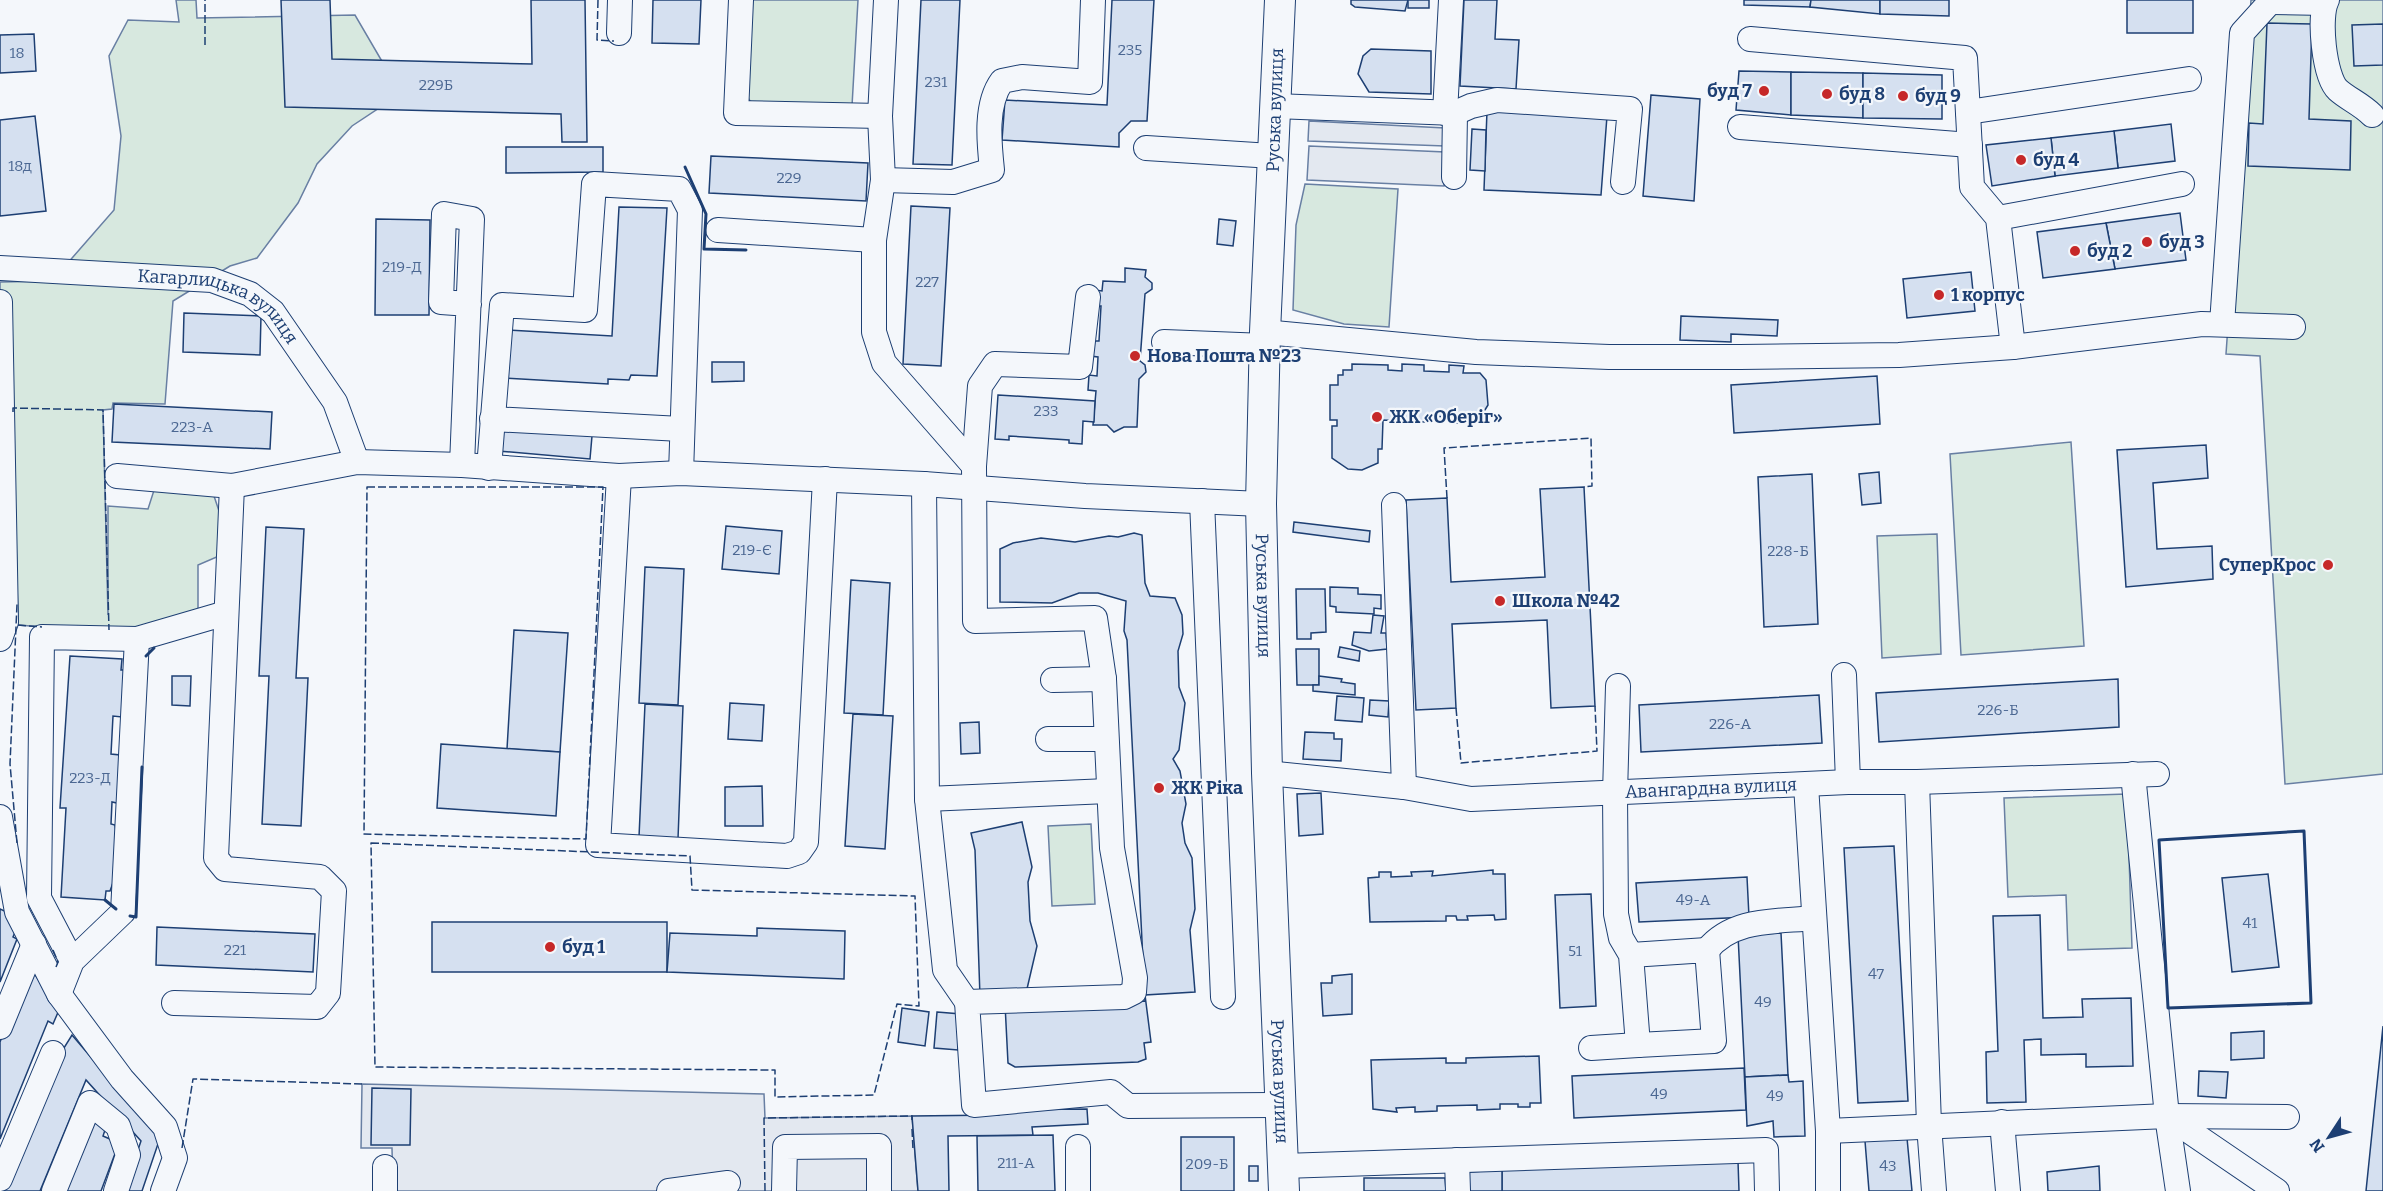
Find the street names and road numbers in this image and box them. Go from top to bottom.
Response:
street label: Руська вулиця [1262,47,1288,172]
street label: Кагарлицька вулиця [137,265,303,348]
street label: Руська вулиця [1251,533,1275,658]
street label: Авангардна вулиця [1624,773,1798,803]
street label: Руська вулиця [1266,1019,1293,1144]

